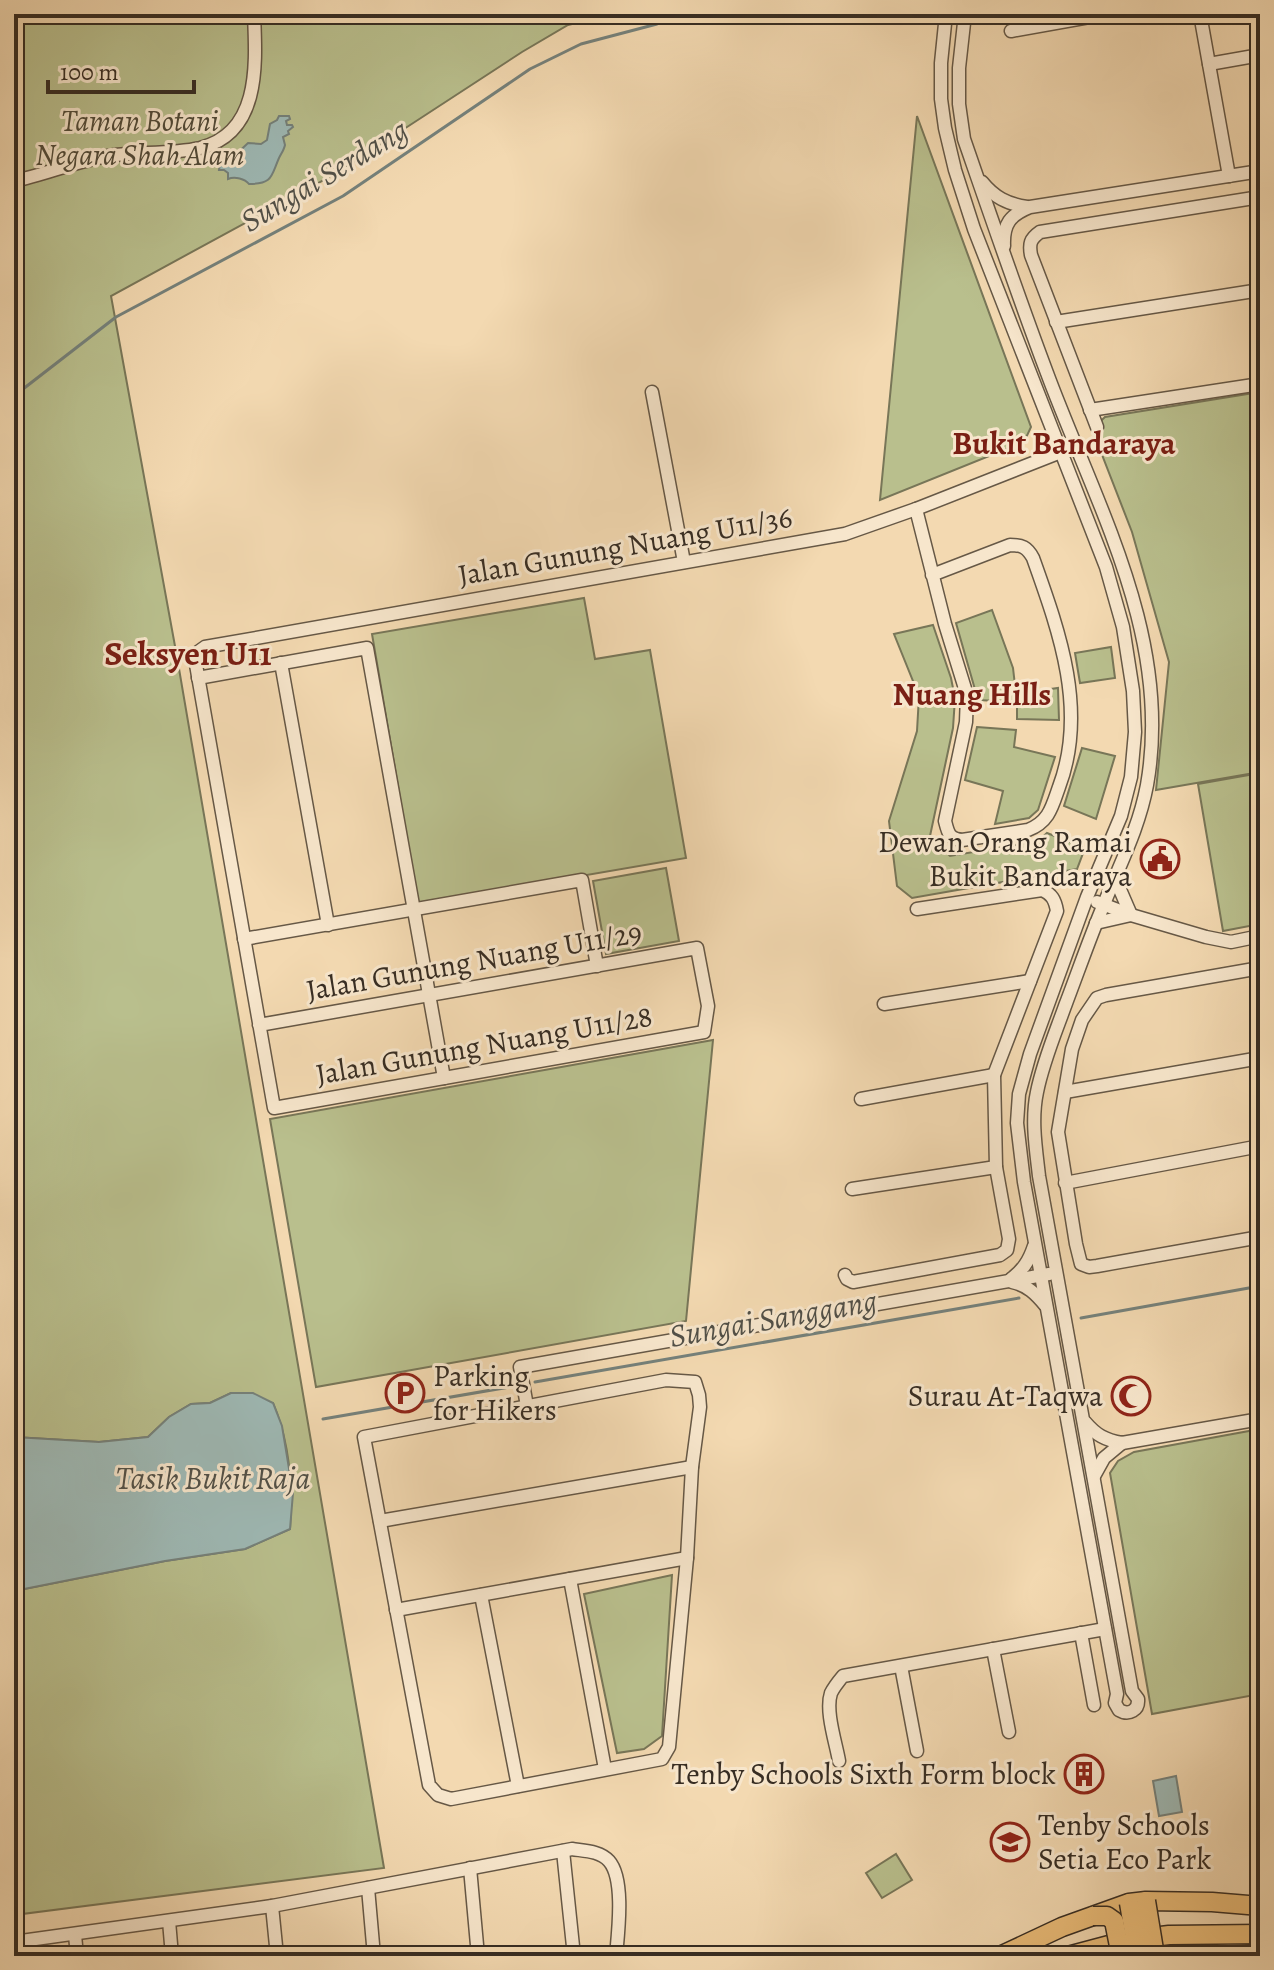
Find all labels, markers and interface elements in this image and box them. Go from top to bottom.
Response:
scale bar [48,44,194,94]
text: 100 m [60,56,119,88]
park label: Taman Botani Negara Shah Alam [35,101,245,175]
water label: Sungai Serdang [232,108,416,242]
district label: Bukit Bandaraya [952,421,1176,465]
street label: Jalan Gunung Nuang U11/36 [455,497,795,595]
district label: Seksyen U11 [104,630,272,677]
district label: Nuang Hills [893,672,1051,716]
place label: Dewan Orang Ramai Bukit Bandaraya [878,822,1132,896]
public building icon: Dewan Orang Ramai Bukit Bandaraya [1139,838,1181,880]
street label: Jalan Gunung Nuang U11/29 [303,912,645,1010]
street label: Jalan Gunung Nuang U11/28 [313,996,655,1094]
water label: Sungai Sanggang [666,1278,880,1358]
place label: Parking for Hikers [433,1356,557,1430]
parking icon: Parking for Hikers [384,1372,426,1414]
mosque icon: Surau At-Taqwa [1110,1375,1152,1417]
place label: Surau At-Taqwa [908,1376,1103,1416]
water label: Tasik Bukit Raja [116,1456,311,1500]
building icon: Tenby Schools Sixth Form block [1063,1753,1105,1795]
place label: Tenby Schools Sixth Form block [672,1754,1056,1794]
place label: Tenby Schools Setia Eco Park [1038,1805,1212,1879]
school or university icon: Tenby Schools Setia Eco Park [989,1821,1031,1863]

